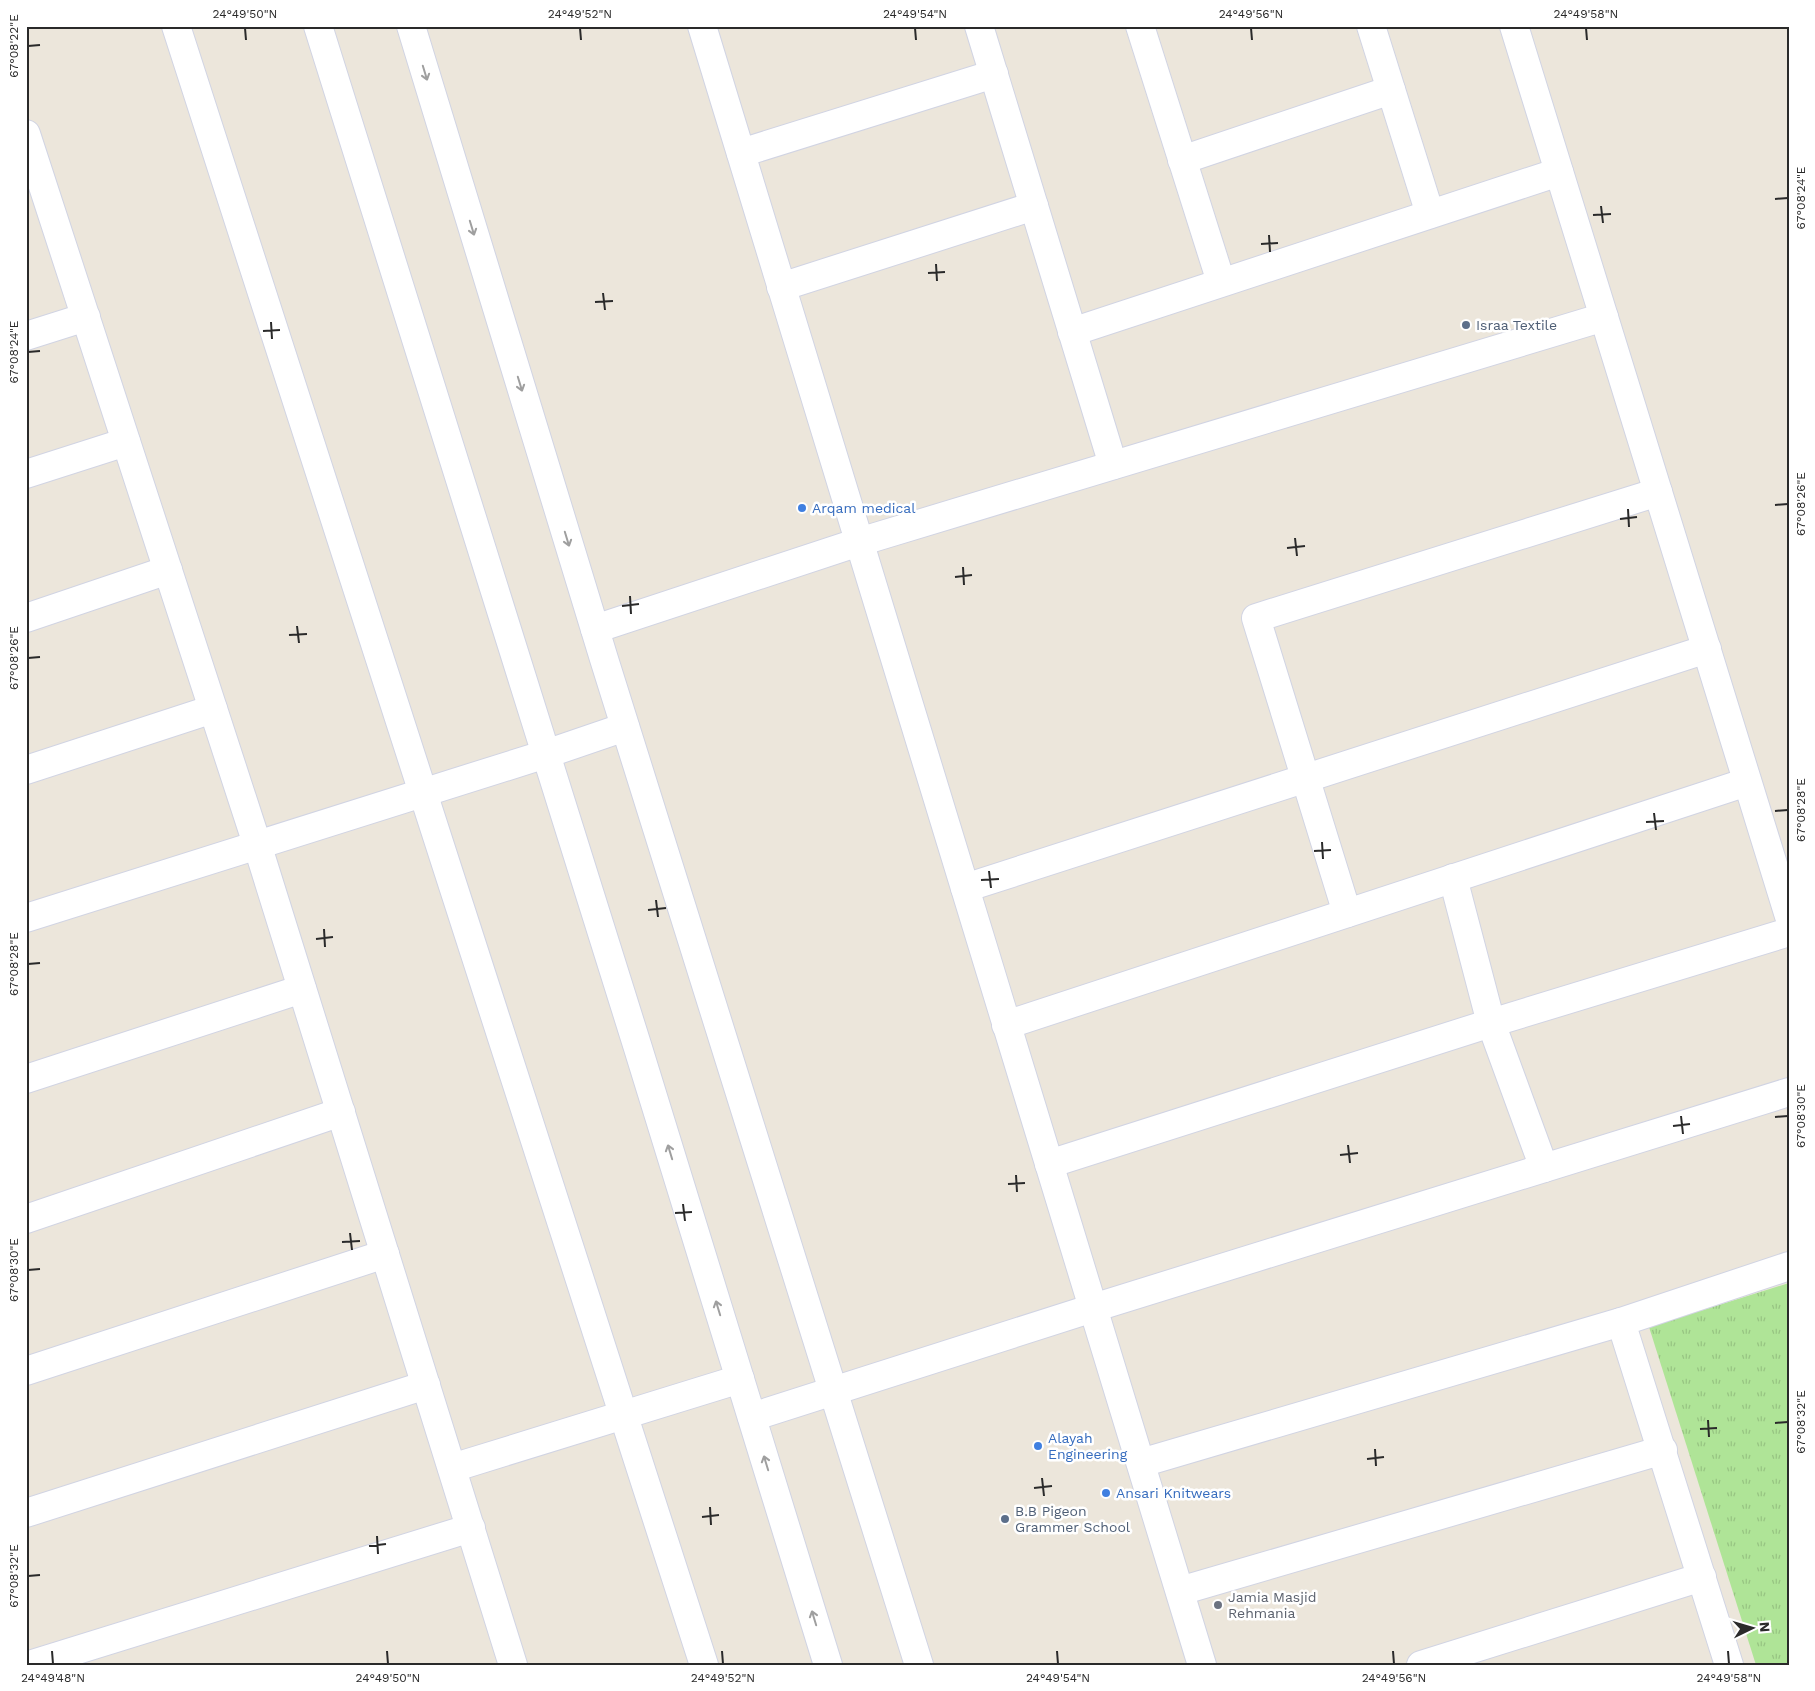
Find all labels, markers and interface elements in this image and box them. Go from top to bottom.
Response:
text: 24°49'50"N [213,7,277,21]
text: 24°49'52"N [548,7,612,21]
text: 24°49'54"N [883,7,947,21]
text: 24°49'56"N [1219,7,1283,21]
text: 24°49'58"N [1554,7,1618,21]
text: 67°08'22"E [7,14,21,78]
one-way arrow [420,65,430,81]
text: 67°08'24"E [1794,166,1808,229]
one-way arrow [468,220,478,236]
place label: Israa Textile [1476,317,1557,333]
marker: Israa Textile [1460,319,1472,331]
text: 67°08'24"E [7,320,21,383]
one-way arrow [515,375,525,391]
text: 67°08'26"E [1794,472,1808,536]
place label: Arqam medical [812,500,916,516]
marker: Arqam medical [796,502,808,514]
one-way arrow [563,531,573,547]
text: 67°08'26"E [7,626,21,690]
text: 67°08'28"E [1794,778,1808,842]
text: 67°08'28"E [7,932,21,996]
text: 67°08'30"E [1794,1084,1808,1148]
one-way arrow [665,1145,675,1161]
text: 67°08'30"E [7,1238,21,1302]
one-way arrow [712,1300,722,1316]
text: 67°08'32"E [1794,1390,1808,1454]
place label: Alayah Engineering [1048,1430,1128,1462]
marker: Alayah Engineering [1032,1440,1044,1452]
one-way arrow [760,1455,770,1471]
place label: Ansari Knitwears [1116,1485,1231,1501]
marker: Ansari Knitwears [1100,1487,1112,1499]
place label: B.B Pigeon Grammer School [1015,1503,1131,1535]
marker: B.B Pigeon Grammer School [999,1513,1011,1525]
text: 67°08'32"E [7,1544,21,1608]
place label: Jamia Masjid Rehmania [1228,1589,1316,1621]
marker: Jamia Masjid Rehmania [1212,1599,1224,1611]
north arrow [1728,1604,1778,1654]
one-way arrow [808,1611,818,1627]
text: N [1757,1621,1773,1633]
text: 24°49'48"N [21,1671,85,1685]
text: 24°49'50"N [356,1671,420,1685]
text: 24°49'52"N [691,1671,755,1685]
text: 24°49'54"N [1026,1671,1090,1685]
text: 24°49'56"N [1362,1671,1426,1685]
text: 24°49'58"N [1697,1671,1761,1685]

